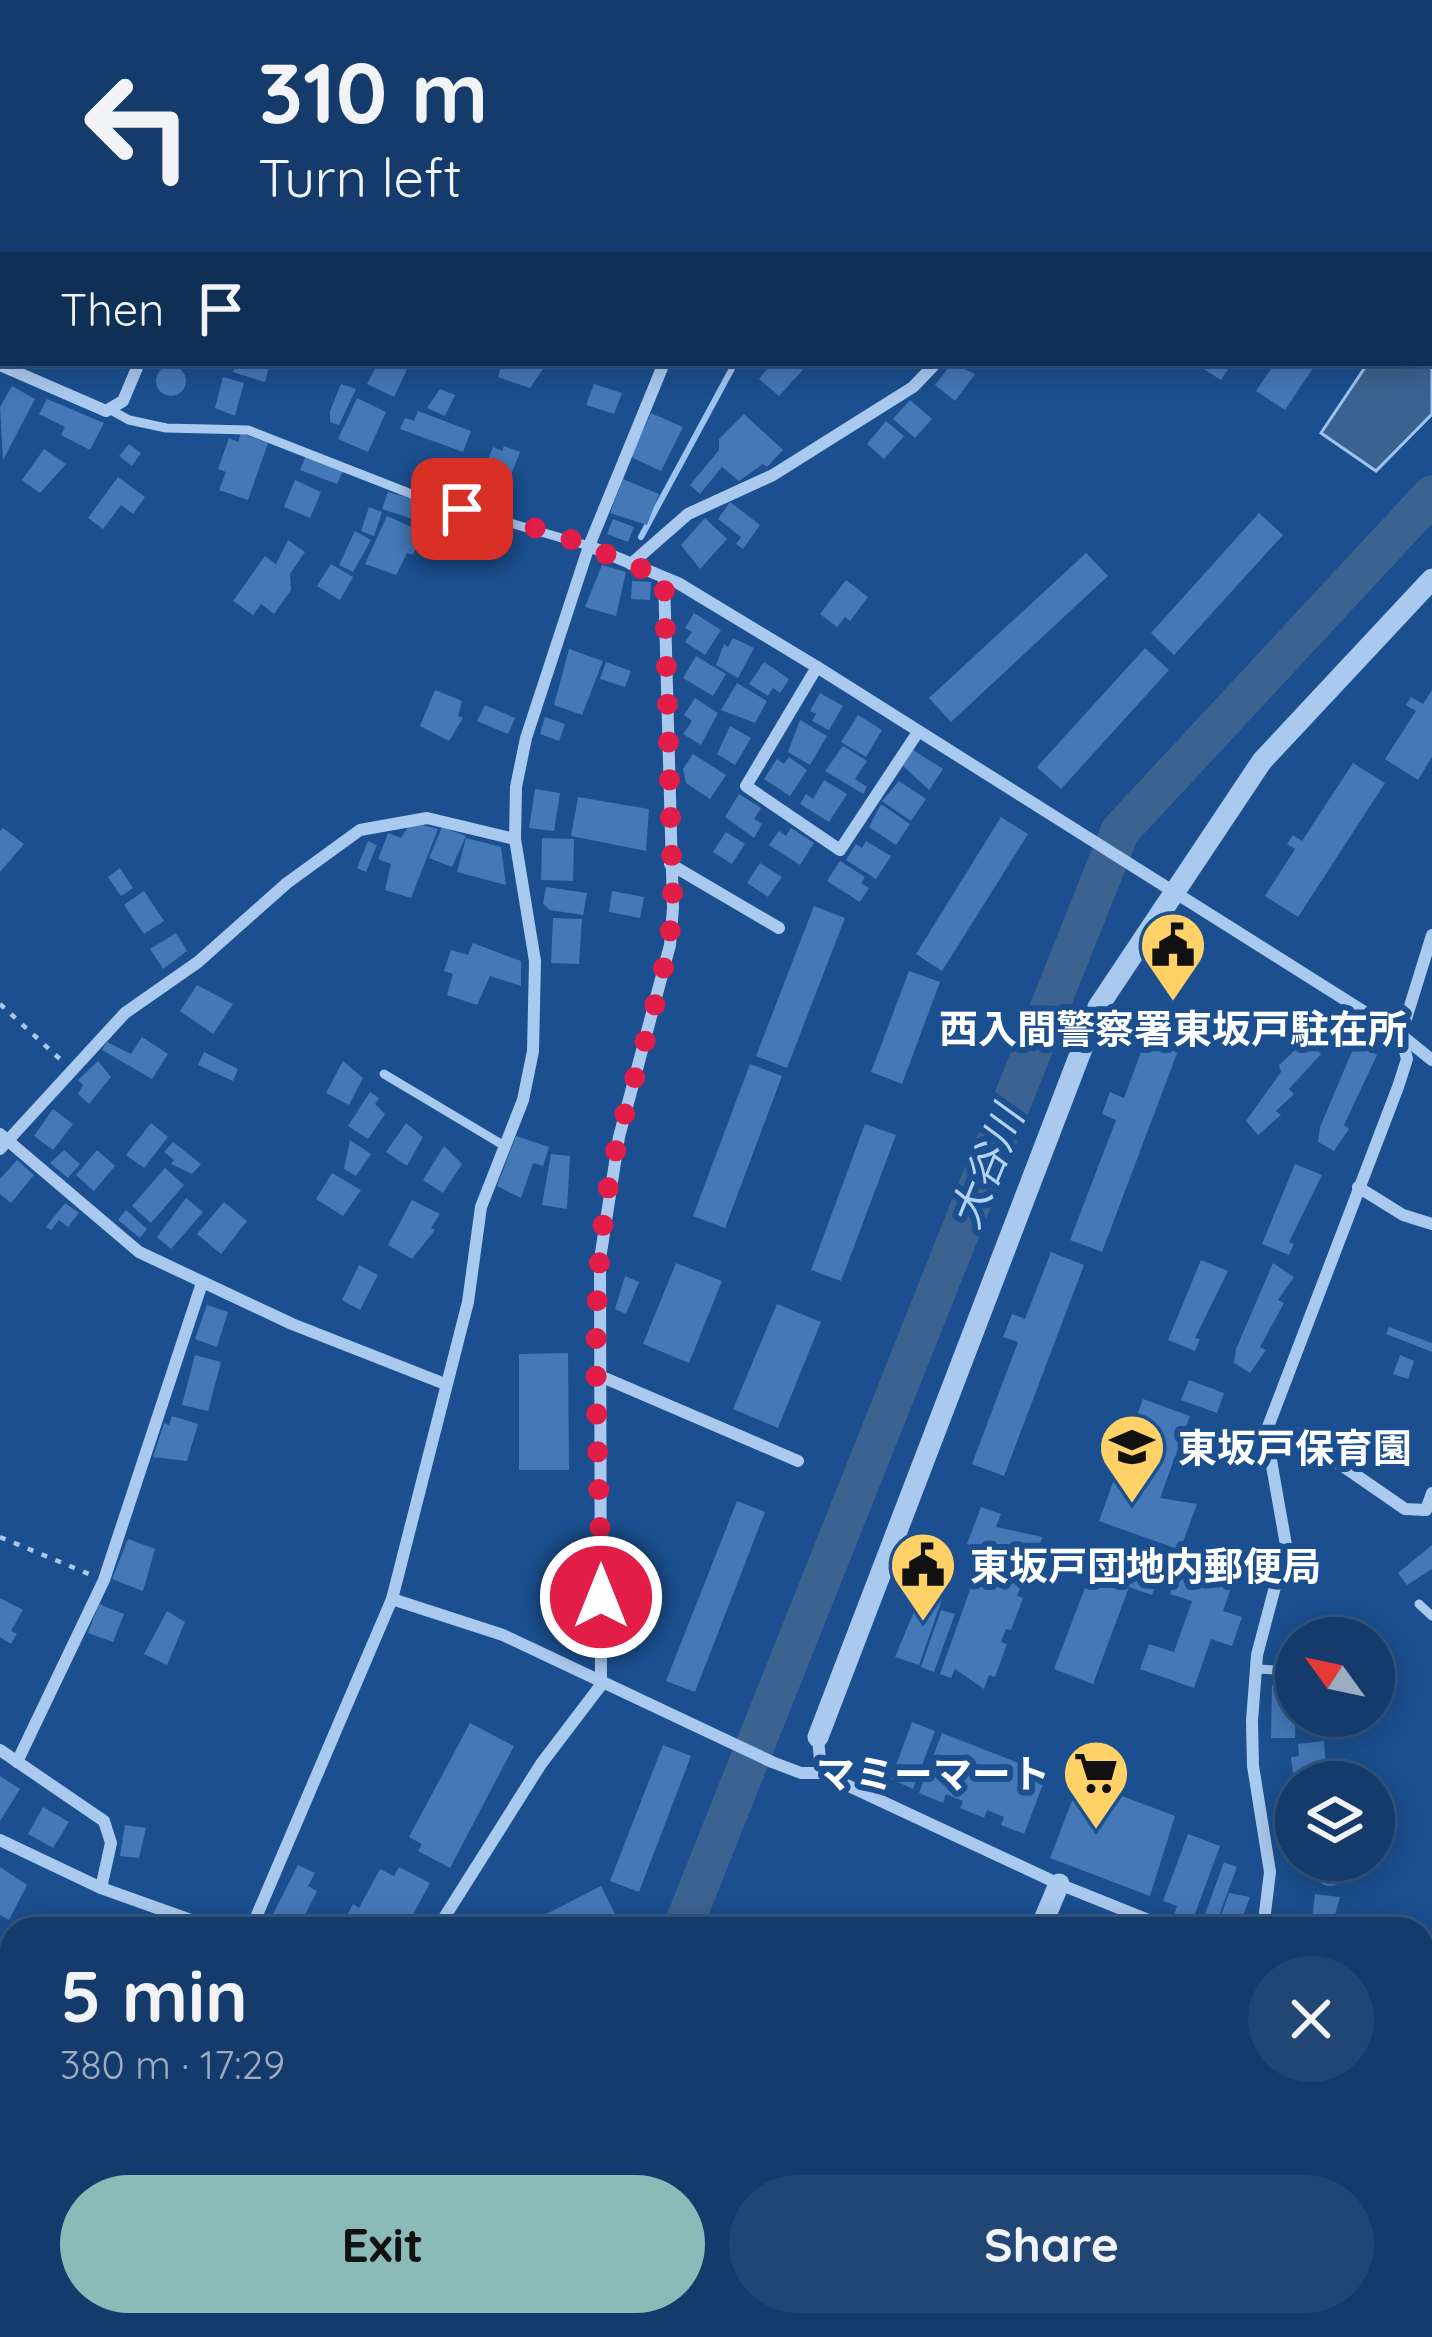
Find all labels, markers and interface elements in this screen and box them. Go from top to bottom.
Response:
text: 310 m [258,39,488,144]
icon: left [60,48,216,204]
text: Turn left [258,143,462,211]
icon: arrive [188,276,254,342]
text: Then [60,281,164,337]
pin [411,458,513,560]
icon: arrive [429,476,495,542]
public building icon: 西入間警察署東坂戸駐在所 [1138,910,1208,1004]
place label: 西入間警察署東坂戸駐在所 [939,1004,1407,1053]
water label: 大谷川 [938,1095,1036,1235]
school or university icon: 東坂戸保育園 [1097,1412,1167,1506]
place label: 東坂戸保育園 [1178,1423,1412,1472]
public building icon: 東坂戸団地内郵便局 [888,1530,958,1624]
position arrow [538,1534,664,1660]
place label: 東坂戸団地内郵便局 [970,1541,1321,1590]
north arrow [1275,1617,1395,1737]
map controls [1275,1617,1395,1881]
supermarket icon: マミーマート [1061,1738,1131,1832]
place label: マミーマート [816,1749,1050,1798]
button: layers [1275,1761,1395,1881]
text: 5 min [60,1950,248,2040]
button: close [1248,1956,1374,2082]
text: 380 m · 17:29 [60,2040,285,2089]
button: Exit [60,2175,705,2313]
button: Share [729,2175,1374,2313]

